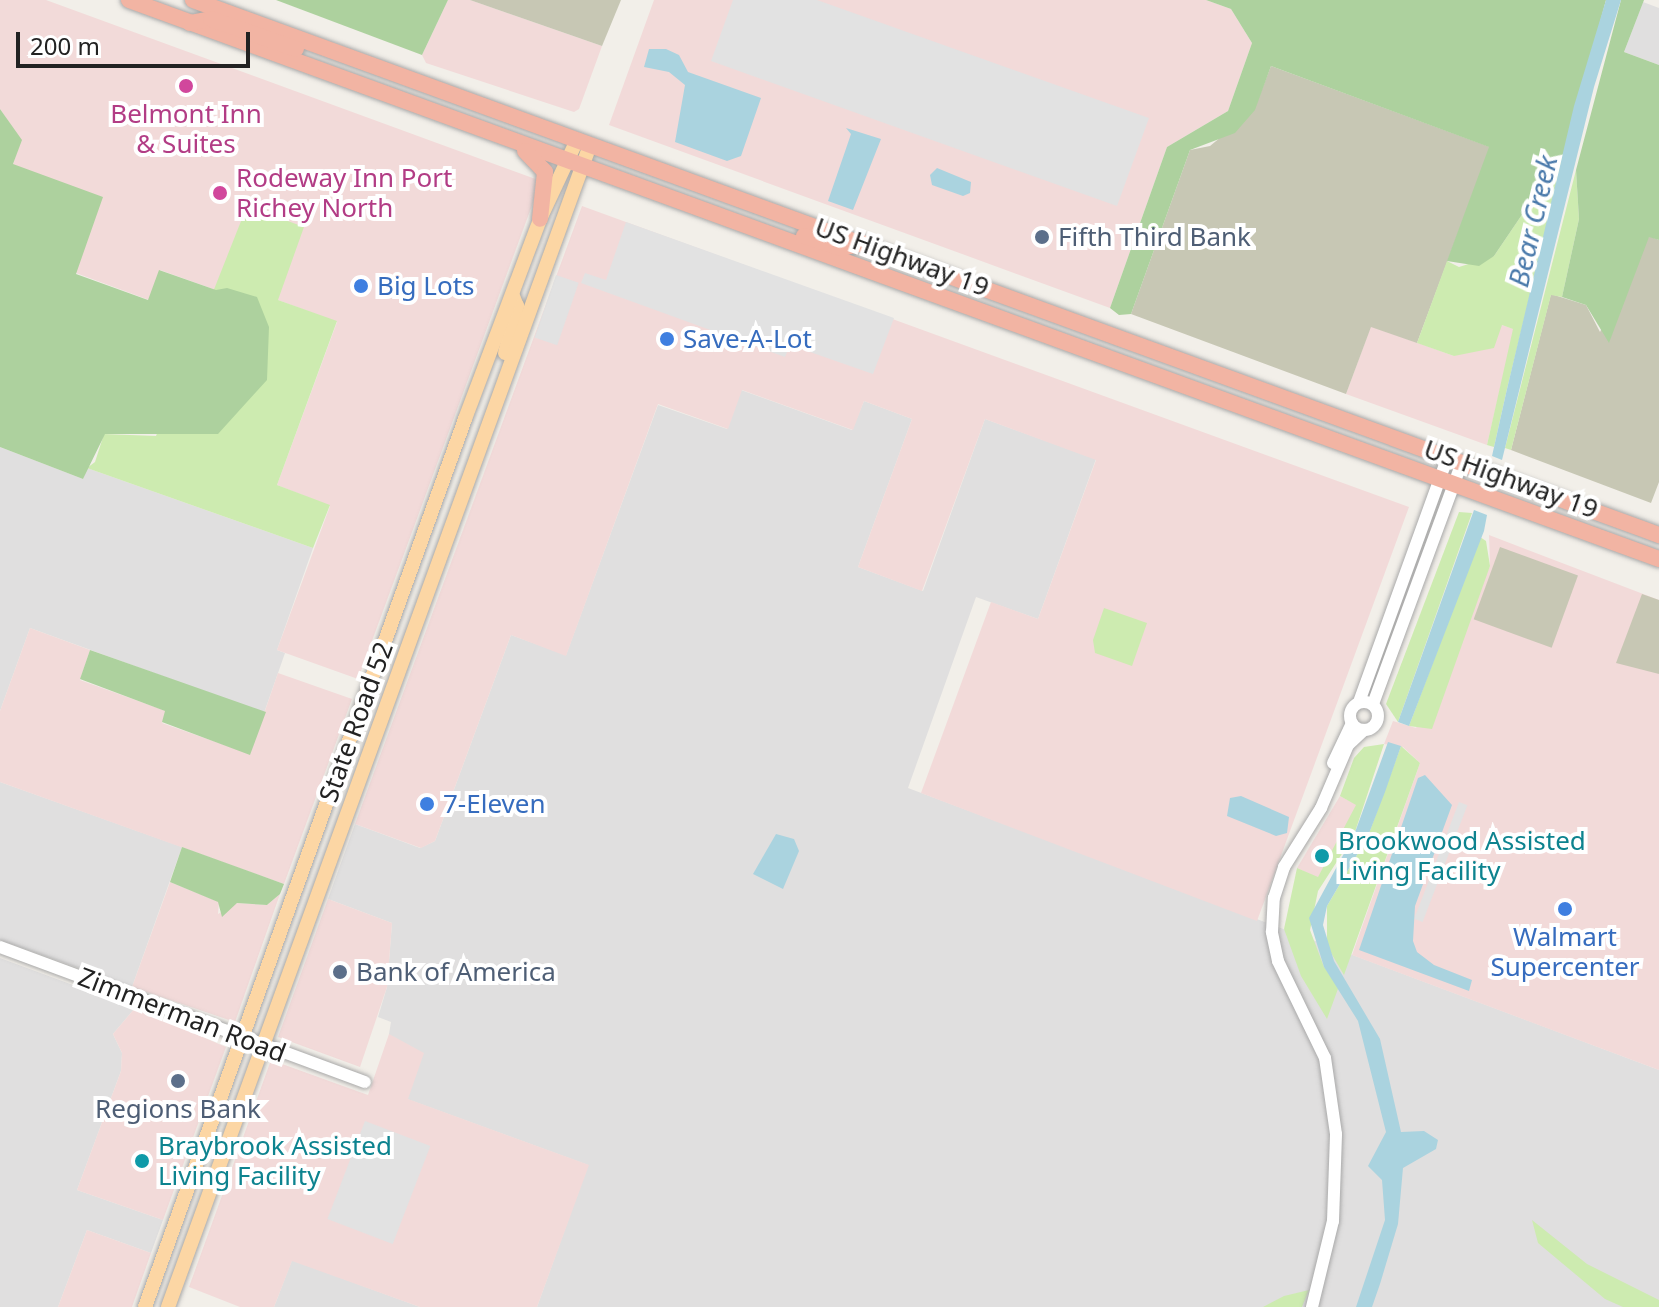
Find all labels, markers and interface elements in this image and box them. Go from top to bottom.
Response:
scale bar [20,16,254,66]
text: 200 m [30,29,100,62]
marker: Belmont Inn & Suites [177,77,195,95]
place label: Belmont Inn & Suites [110,98,262,160]
water label: Bear Creek [1501,152,1563,290]
place label: Rodeway Inn Port Richey North [236,162,452,224]
marker: Rodeway Inn Port Richey North [211,184,229,202]
street label: US Highway 19 [811,211,993,303]
place label: Fifth Third Bank [1058,221,1251,253]
marker: Fifth Third Bank [1033,228,1051,246]
place label: Big Lots [377,270,475,302]
marker: Big Lots [352,277,370,295]
place label: Save-A-Lot [683,323,812,355]
marker: Save-A-Lot [658,330,676,348]
street label: US Highway 19 [1420,433,1602,525]
street label: State Road 52 [313,638,399,806]
place label: 7-Eleven [443,788,545,820]
marker: 7-Eleven [418,795,436,813]
place label: Brookwood Assisted Living Facility [1338,825,1586,886]
marker: Brookwood Assisted Living Facility [1313,847,1331,865]
marker: Walmart Supercenter [1556,900,1574,918]
place label: Walmart Supercenter [1490,921,1640,982]
place label: Bank of America [356,956,556,988]
street label: Zimmerman Road [74,961,290,1069]
marker: Bank of America [331,963,349,981]
marker: Regions Bank [169,1072,187,1090]
place label: Regions Bank [95,1093,261,1125]
place label: Braybrook Assisted Living Facility [158,1130,392,1192]
marker: Braybrook Assisted Living Facility [133,1152,151,1170]

